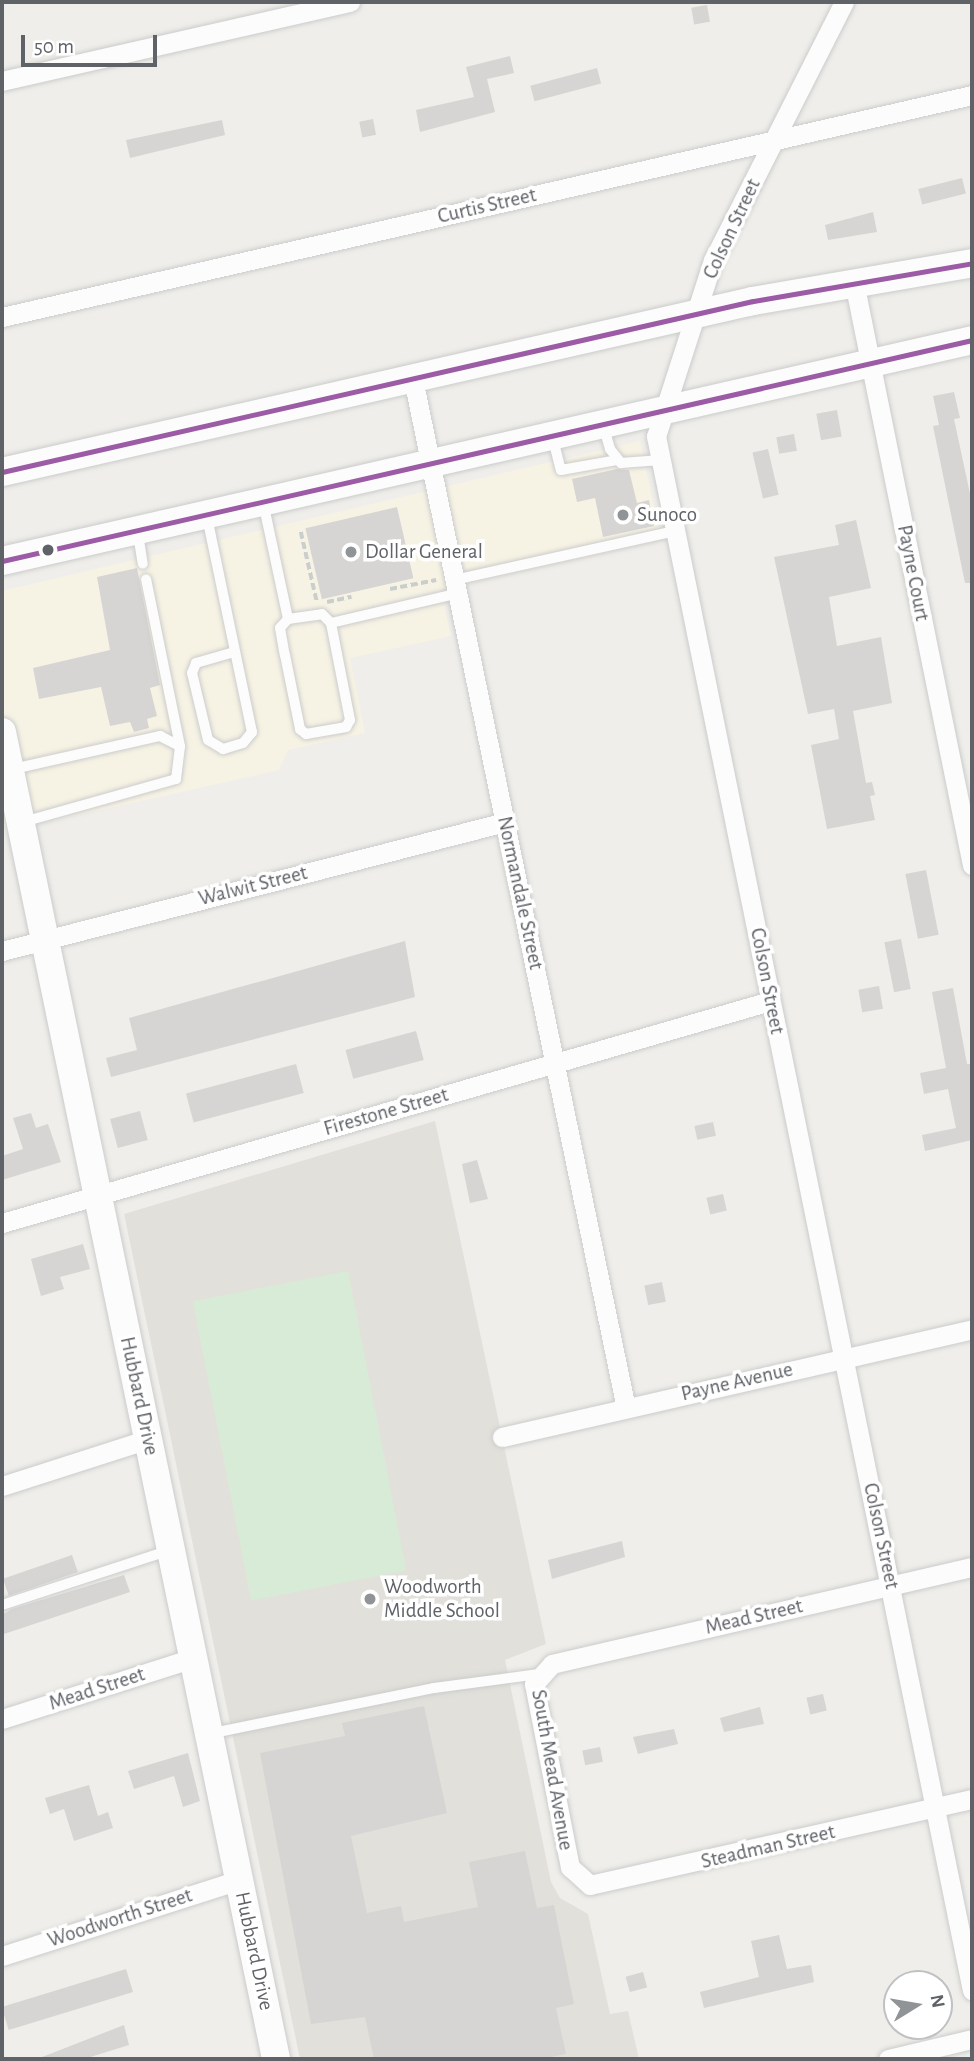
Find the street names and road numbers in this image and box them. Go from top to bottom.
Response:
street label: Colson Street [698,175,766,283]
street label: Curtis Street [435,182,539,230]
street label: Payne Court [891,523,935,623]
street label: Normandale Street [491,814,549,972]
street label: Walwit Street [196,860,310,912]
street label: Colson Street [744,926,790,1036]
street label: Firestone Street [321,1082,451,1142]
street label: Hubbard Drive [114,1334,164,1458]
street label: Payne Avenue [679,1357,795,1407]
street label: Colson Street [857,1481,905,1591]
street label: Mead Street [703,1594,805,1640]
street label: Mead Street [46,1662,148,1716]
street label: South Mead Avenue [525,1688,579,1852]
street label: Steadman Street [699,1819,837,1875]
street label: Woodworth Street [45,1883,195,1953]
street label: Hubbard Drive [229,1889,279,2013]

